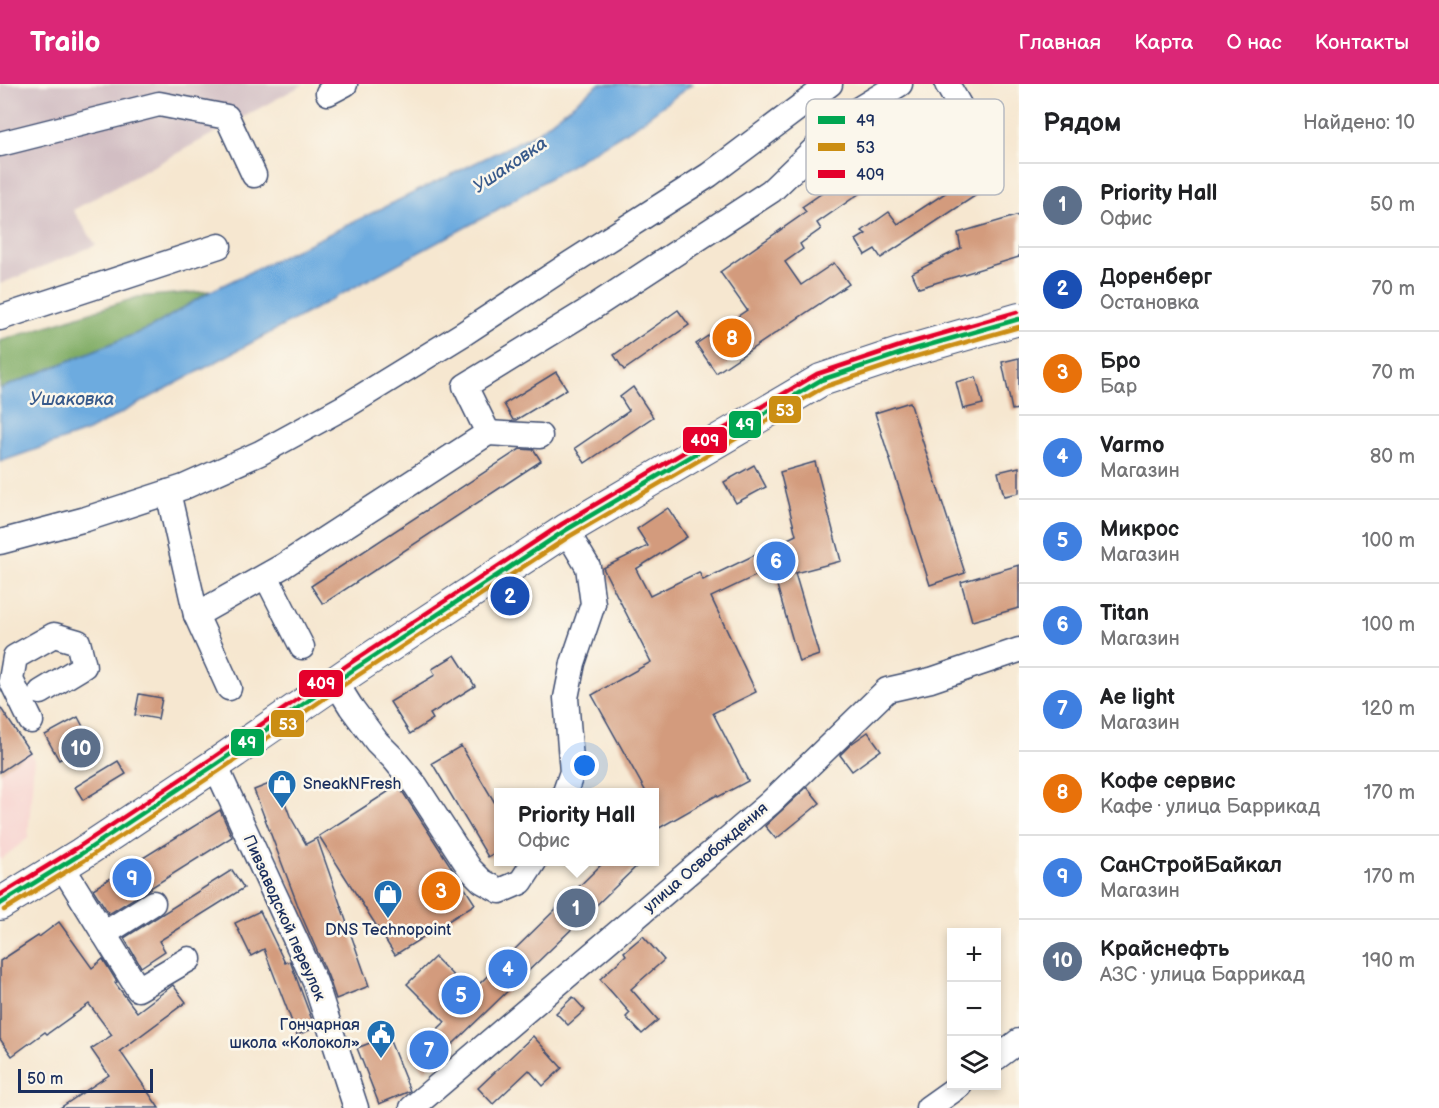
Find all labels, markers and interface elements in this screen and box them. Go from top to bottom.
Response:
text: Trailo [30,26,101,59]
text: Главная [1018,30,1101,55]
text: Карта [1134,30,1193,55]
text: О нас [1226,30,1282,55]
text: Контакты [1315,30,1409,55]
legend [806,99,1004,195]
text: Рядом [1043,108,1121,139]
text: Найдено: 10 [1303,111,1415,135]
text: 49 [856,112,875,131]
water label: Ушаковка [469,133,551,197]
text: 53 [856,139,875,158]
text: 409 [856,166,884,185]
text: Priority Hall [1100,180,1217,207]
text: 1 [1058,193,1067,217]
text: 50 m [1370,193,1415,217]
text: Офис [1100,207,1152,231]
text: Доренберг [1100,264,1212,291]
text: 2 [1057,277,1068,301]
text: 70 m [1371,277,1415,301]
text: Остановка [1100,291,1199,315]
pin: 8 [712,316,752,360]
text: Бро [1100,348,1141,375]
text: 3 [1057,361,1068,385]
text: 70 m [1371,361,1415,385]
text: Бар [1100,375,1137,399]
water label: Ушаковка [30,389,114,410]
line badge: 53 [768,395,802,424]
text: 53 [776,402,794,421]
line badge: 49 [728,410,762,439]
text: 49 [736,416,754,435]
line badge: 409 [682,426,728,454]
text: 409 [691,432,719,451]
text: Varmo [1100,432,1165,459]
text: 4 [1057,445,1068,469]
text: 80 m [1370,445,1415,469]
text: Магазин [1100,459,1180,483]
text: Микрос [1100,516,1179,543]
text: 5 [1057,529,1068,553]
text: 100 m [1362,529,1415,553]
pin: 6 [756,538,796,584]
text: Магазин [1100,543,1180,567]
pin: 2 [490,574,530,618]
text: Titan [1100,600,1149,627]
text: 6 [1056,613,1069,637]
text: 100 m [1362,613,1415,637]
text: Магазин [1100,627,1180,651]
line badge: 409 [298,669,344,698]
text: 409 [307,675,335,694]
text: Ae light [1100,684,1175,711]
text: 7 [1057,697,1068,721]
text: 120 m [1362,697,1415,721]
line badge: 53 [270,709,305,738]
text: Магазин [1100,711,1180,735]
text: 53 [279,716,297,735]
pin: 10 [62,726,100,770]
line badge: 49 [230,728,265,757]
text: 49 [238,734,256,753]
your location [570,751,599,780]
shop icon: SneakNFresh [266,768,298,810]
text: Кофе сервис [1100,768,1236,795]
place label: SneakNFresh [303,775,402,794]
text: 8 [1056,781,1069,805]
text: 170 m [1364,781,1415,805]
popup [494,788,659,866]
text: Кафе · улица Баррикад [1100,795,1320,819]
street label: улица Освобождения [640,799,772,917]
text: Priority Hall [518,802,635,829]
text: Офис [518,829,570,853]
street label: Пивзаводской переулок [239,832,329,1004]
text: СанСтройБайкал [1100,852,1282,879]
pin: 9 [112,856,152,900]
text: 9 [1057,865,1068,889]
text: 170 m [1364,865,1415,889]
pin: 3 [422,868,460,914]
shop icon: DNS Technopoint [372,878,404,920]
text: Магазин [1100,879,1180,903]
pin: 1 [556,886,596,930]
place label: DNS Technopoint [325,921,451,940]
map controls [947,928,1001,1090]
button: + [947,928,1001,982]
text: Крайснефть [1100,936,1229,963]
pin: 4 [488,946,528,992]
text: 10 [1052,949,1073,973]
text: 190 m [1362,949,1415,973]
text: АЗС · улица Баррикад [1100,963,1305,987]
pin: 5 [442,972,480,1018]
button: − [947,982,1001,1036]
place label: Гончарная школа «Колокол» [230,1016,360,1053]
public building icon: Гончарная школа «Колокол» [365,1018,397,1060]
pin: 7 [410,1028,448,1072]
button: layers [947,1036,1001,1090]
scale bar [18,1066,153,1094]
text: 50 m [27,1070,63,1089]

